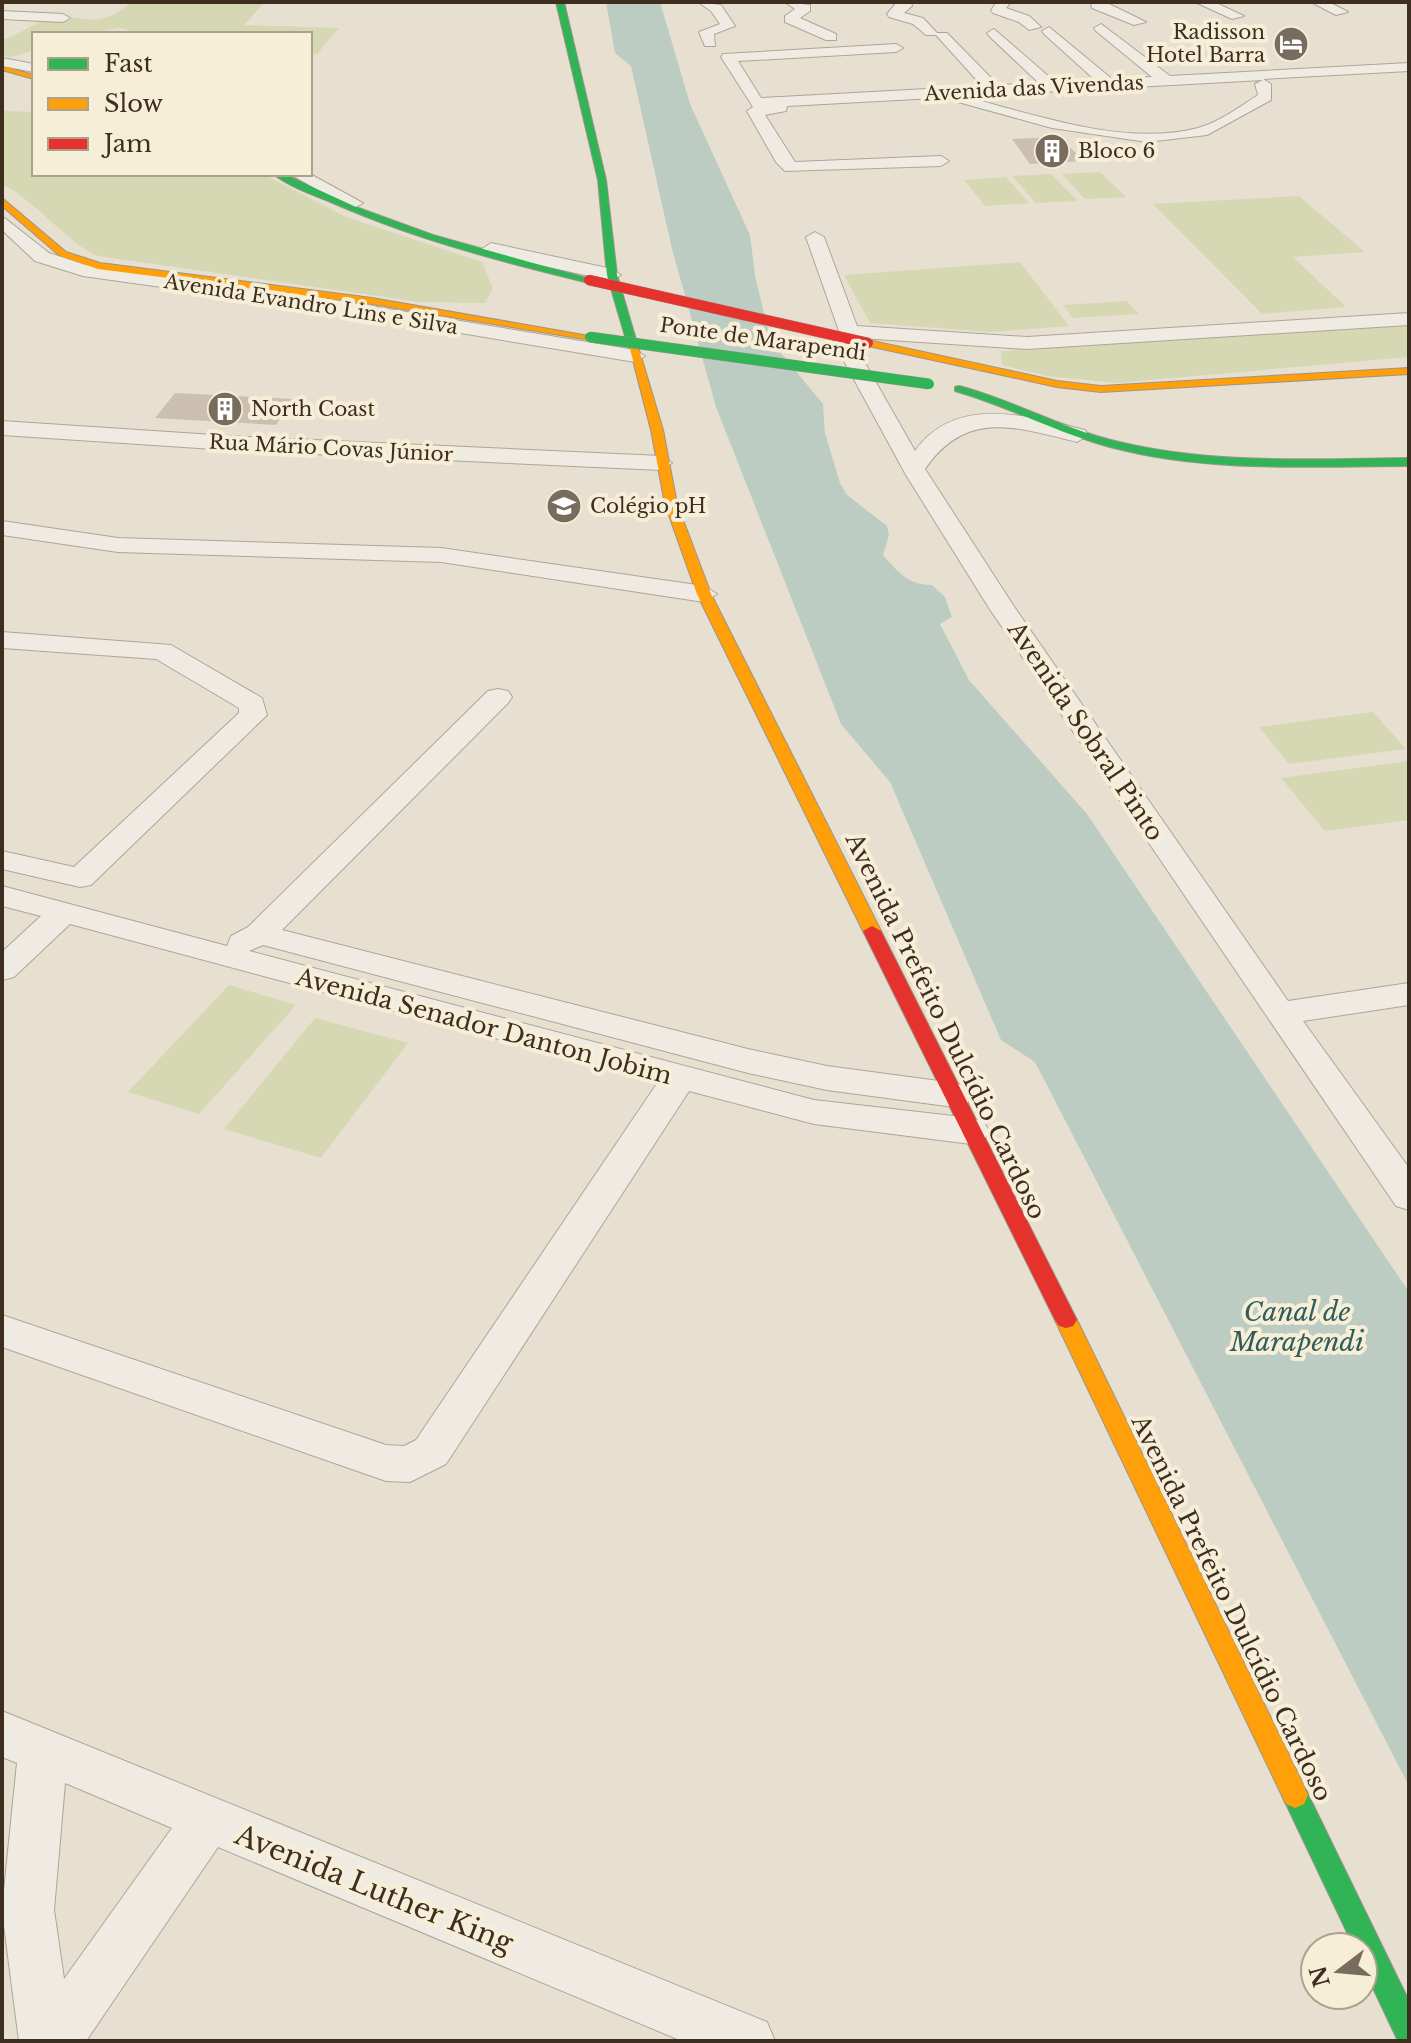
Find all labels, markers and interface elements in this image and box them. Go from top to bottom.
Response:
place label: Radisson Hotel Barra [1146,20,1266,67]
hotel icon: Radisson Hotel Barra [1272,25,1310,63]
legend [32,32,312,176]
text: Fast [104,49,152,78]
street label: Avenida das Vivendas [923,70,1144,106]
text: Slow [104,89,163,118]
text: Jam [101,129,152,158]
building icon: Bloco 6 [1033,132,1071,170]
place label: Bloco 6 [1078,139,1155,163]
street label: Avenida Evandro Lins e Silva [161,269,461,339]
street label: Ponte de Marapendi [658,313,868,365]
building icon: North Coast [206,390,244,428]
place label: North Coast [251,397,375,421]
street label: Rua Mário Covas Júnior [208,430,454,466]
school or university icon: Colégio pH [545,487,583,525]
place label: Colégio pH [590,494,706,518]
street label: Avenida Sobral Pinto [1001,615,1170,846]
street label: Avenida Prefeito Dulcídio Cardoso [839,827,1052,1224]
street label: Avenida Senador Danton Jobim [292,962,675,1090]
water label: Canal de Marapendi [1229,1296,1364,1358]
street label: Avenida Prefeito Dulcídio Cardoso [1125,1409,1338,1806]
street label: Avenida Luther King [229,1817,519,1961]
north arrow [1299,1931,1379,2011]
text: N [1304,1962,1336,1990]

